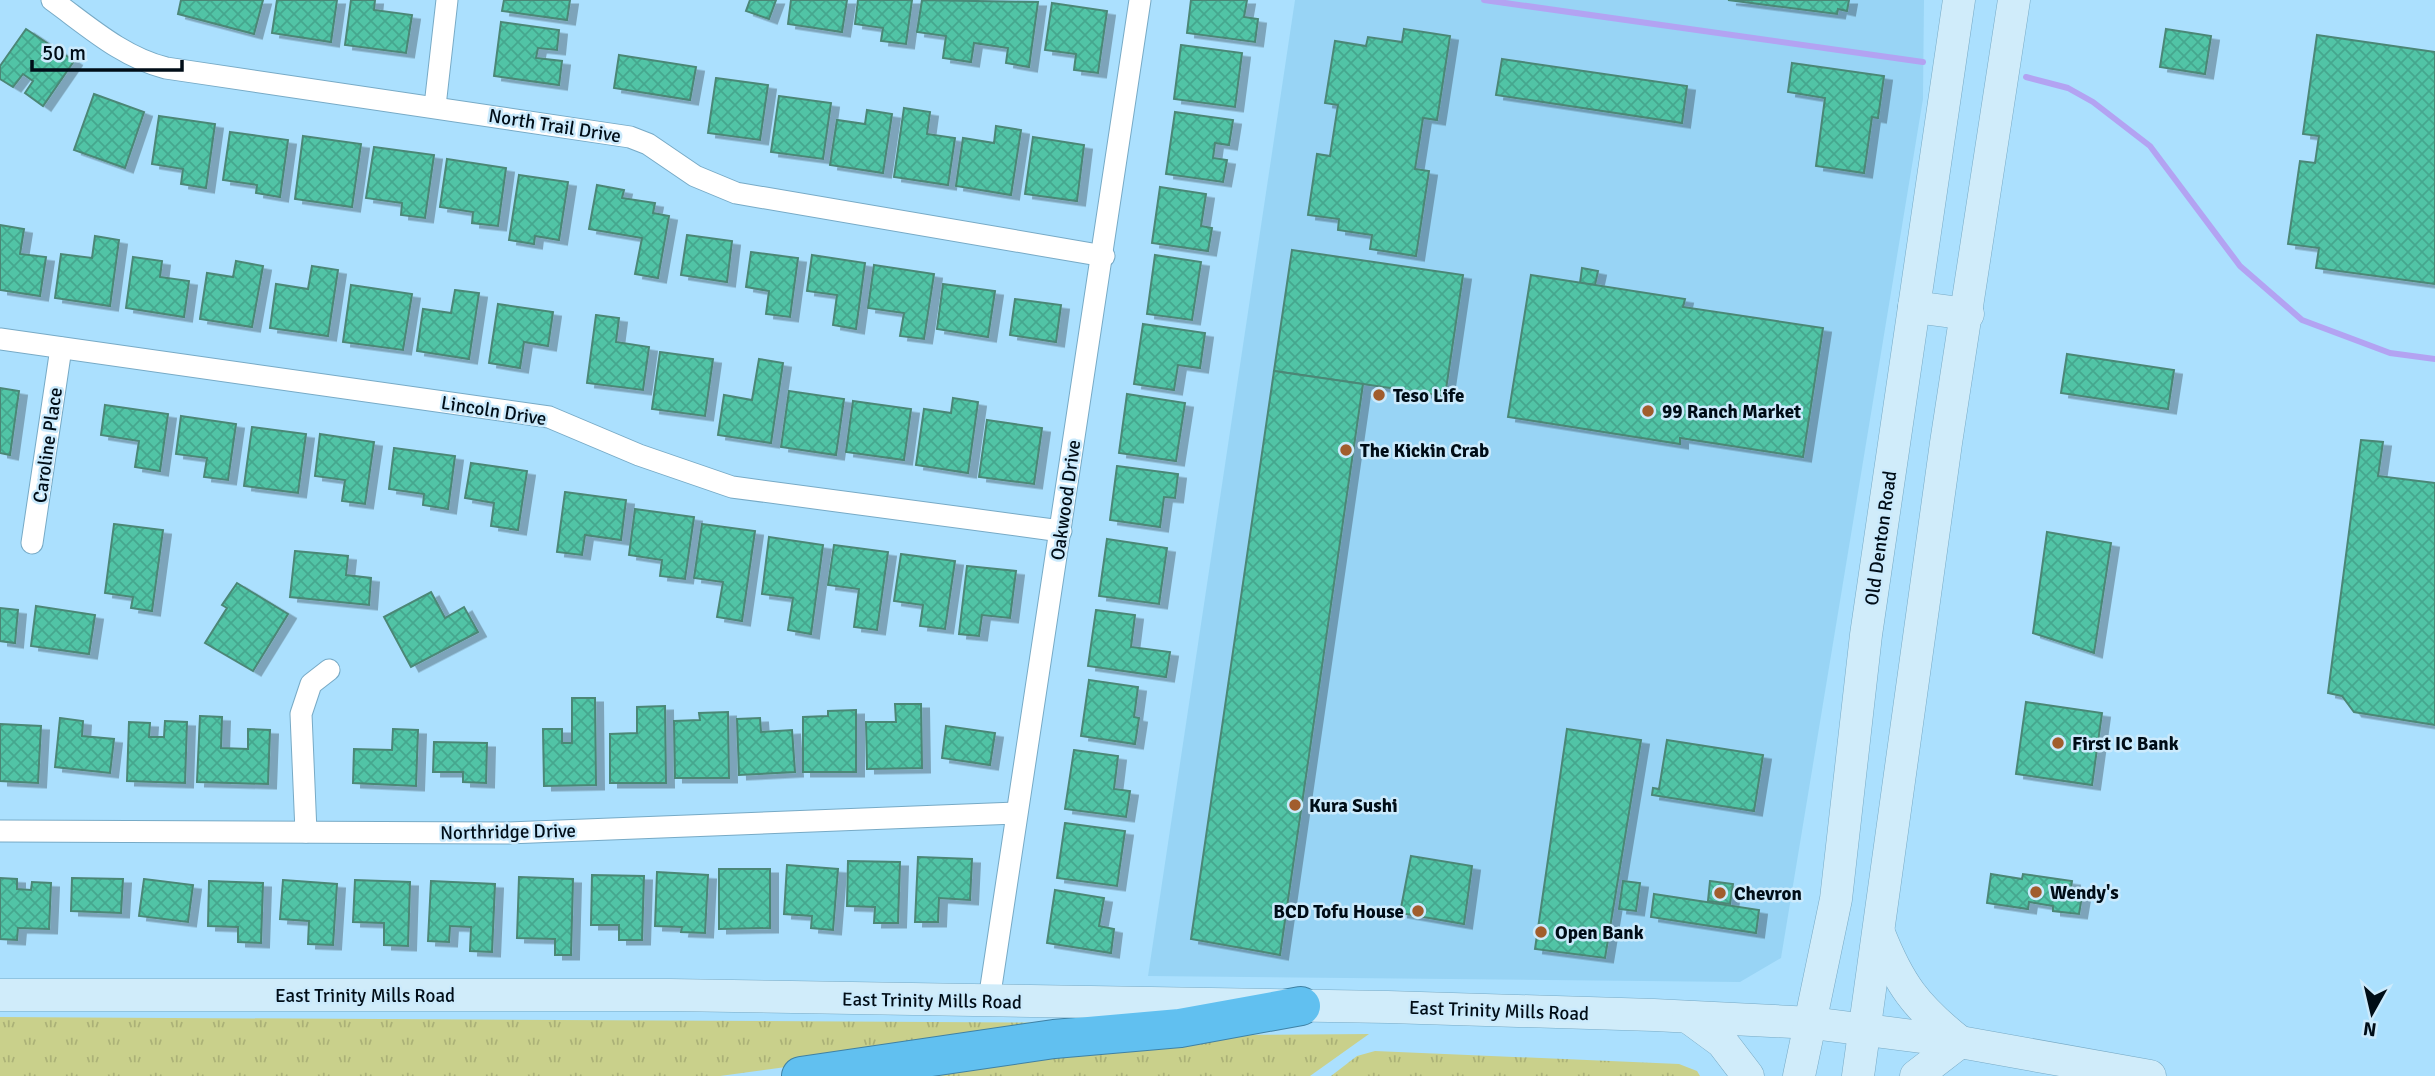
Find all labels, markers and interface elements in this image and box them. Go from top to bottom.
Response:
scale bar [32,28,182,72]
text: 50 m [42,40,86,66]
street label: North Trail Drive [487,104,623,148]
place label: Teso Life [1393,384,1464,408]
street label: Caroline Place [28,386,68,504]
marker: Teso Life [1371,387,1387,403]
street label: Lincoln Drive [439,391,548,431]
place label: 99 Ranch Market [1662,400,1801,424]
marker: 99 Ranch Market [1640,403,1656,419]
street label: Oakwood Drive [1046,438,1086,562]
place label: The Kickin Crab [1360,439,1489,463]
marker: The Kickin Crab [1338,442,1354,458]
street label: Old Denton Road [1860,469,1902,607]
place label: First IC Bank [2072,732,2179,756]
marker: First IC Bank [2050,735,2066,751]
place label: Kura Sushi [1309,794,1398,818]
marker: Kura Sushi [1287,797,1303,813]
street label: Northridge Drive [440,819,576,845]
place label: Wendy's [2050,881,2119,905]
place label: Chevron [1734,882,1802,906]
marker: Wendy's [2028,884,2044,900]
marker: Chevron [1712,885,1728,901]
place label: BCD Tofu House [1273,900,1404,924]
marker: BCD Tofu House [1410,903,1426,919]
place label: Open Bank [1555,921,1644,945]
marker: Open Bank [1533,924,1549,940]
north arrow [2337,978,2407,1048]
street label: East Trinity Mills Road [275,984,455,1008]
street label: East Trinity Mills Road [842,987,1022,1015]
street label: East Trinity Mills Road [1409,996,1589,1026]
text: N [2362,1016,2378,1042]

